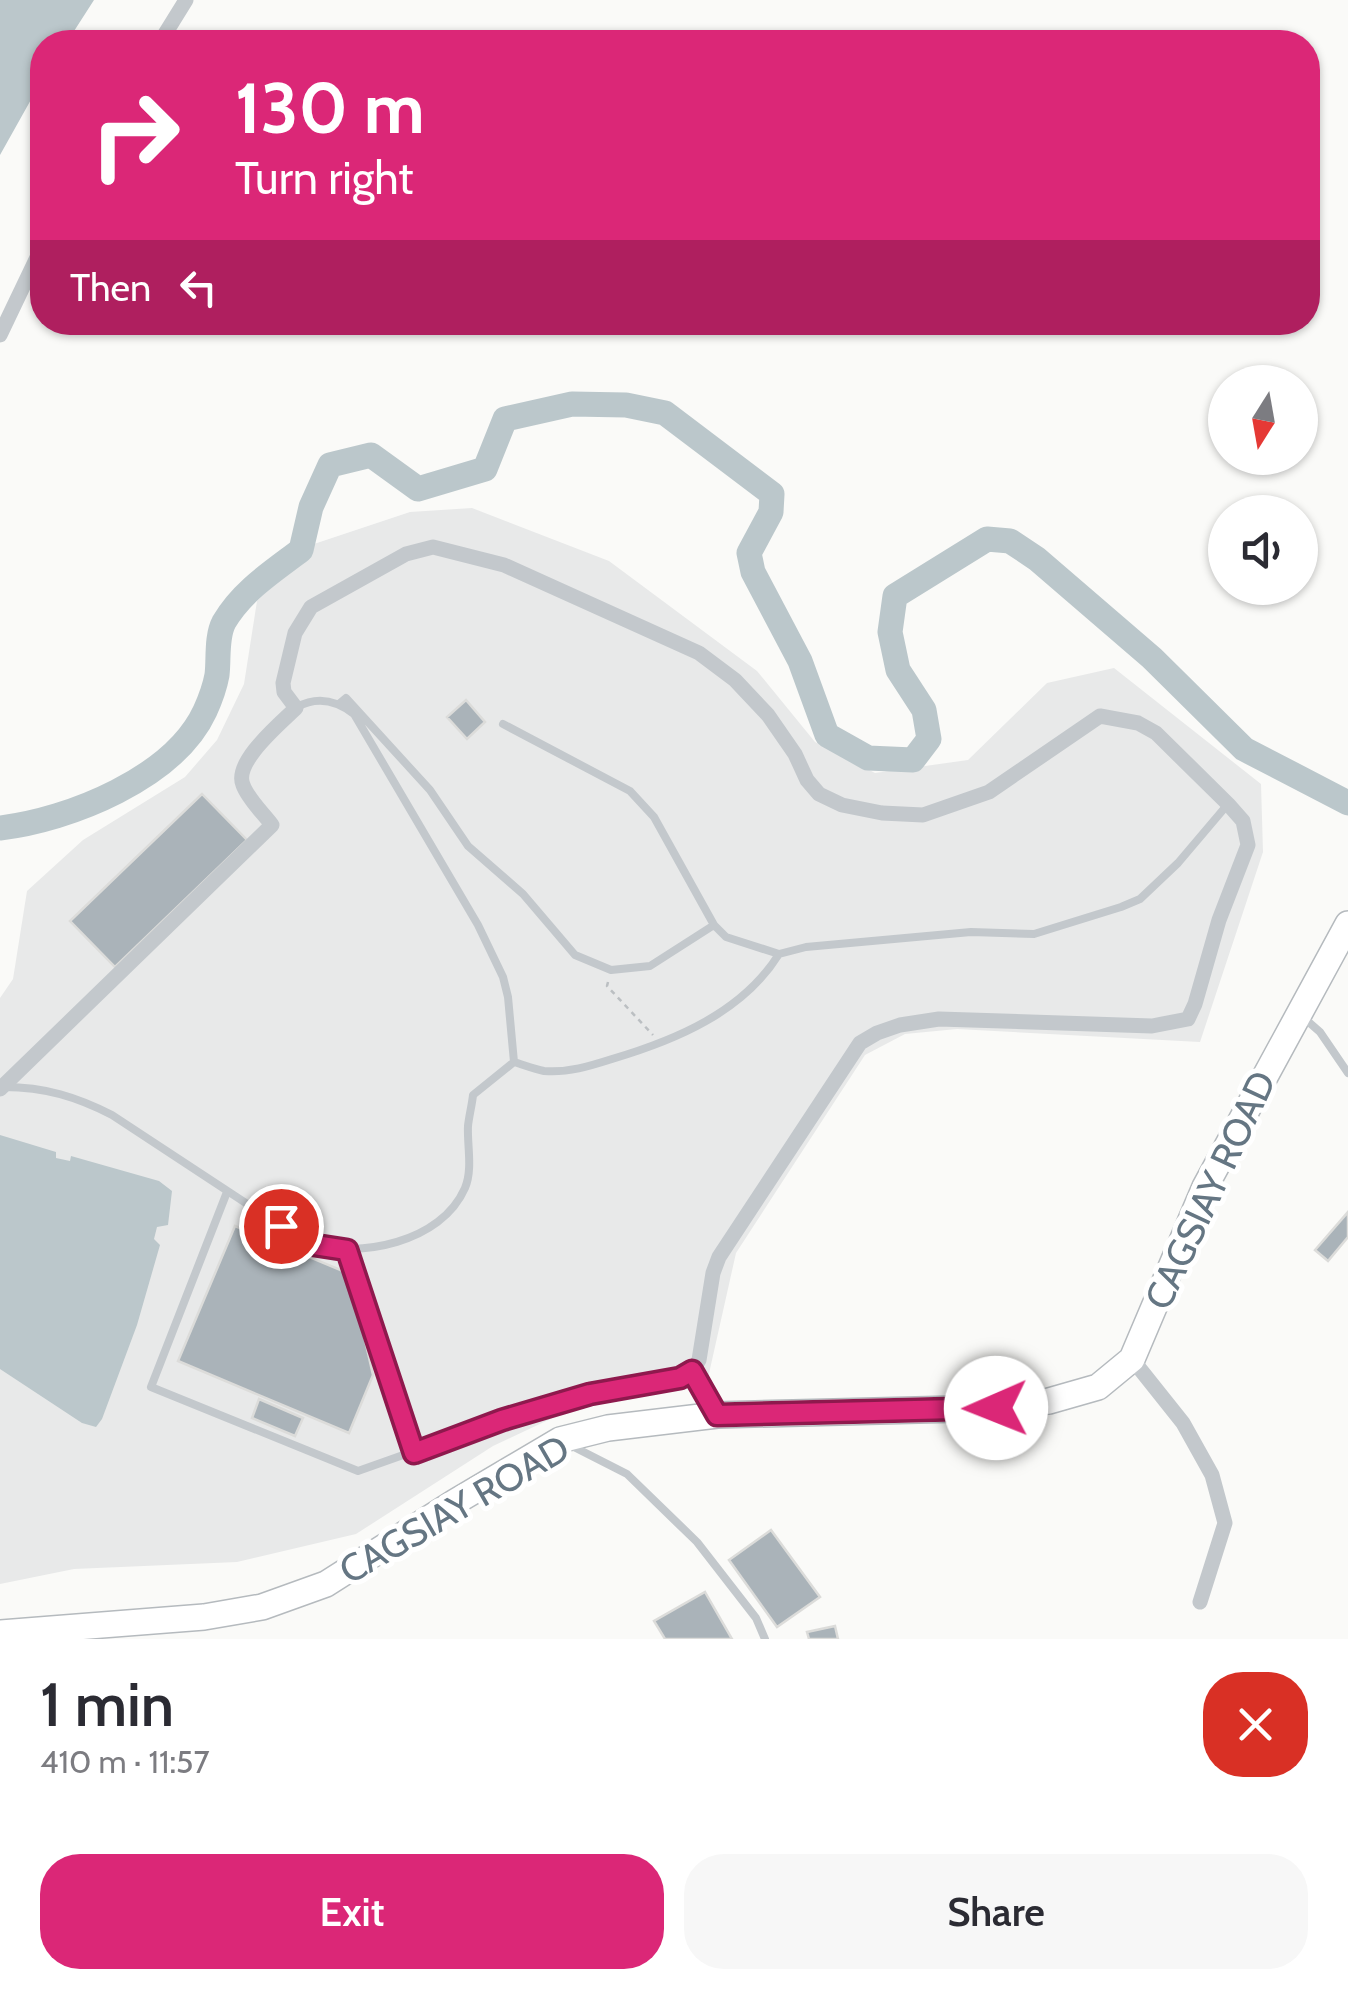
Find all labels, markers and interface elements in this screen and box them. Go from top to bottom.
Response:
text: 130 m [235,65,425,151]
icon: right [70,70,200,200]
text: Turn right [235,151,414,205]
icon: left [171,260,226,315]
text: Then [70,264,151,311]
north arrow [1208,365,1318,475]
map controls [1208,365,1318,605]
button: sound [1208,495,1318,605]
street label: CAGSIAY ROAD [1134,1063,1286,1317]
pin [239,1184,324,1269]
icon: arrive [254,1199,309,1254]
position arrow [944,1356,1048,1460]
street label: CAGSIAY ROAD [331,1424,577,1594]
text: 1 min [40,1668,174,1741]
button: close [1203,1672,1308,1777]
text: 410 m · 11:57 [40,1742,209,1781]
button: Exit [40,1854,664,1969]
button: Share [684,1854,1308,1969]

